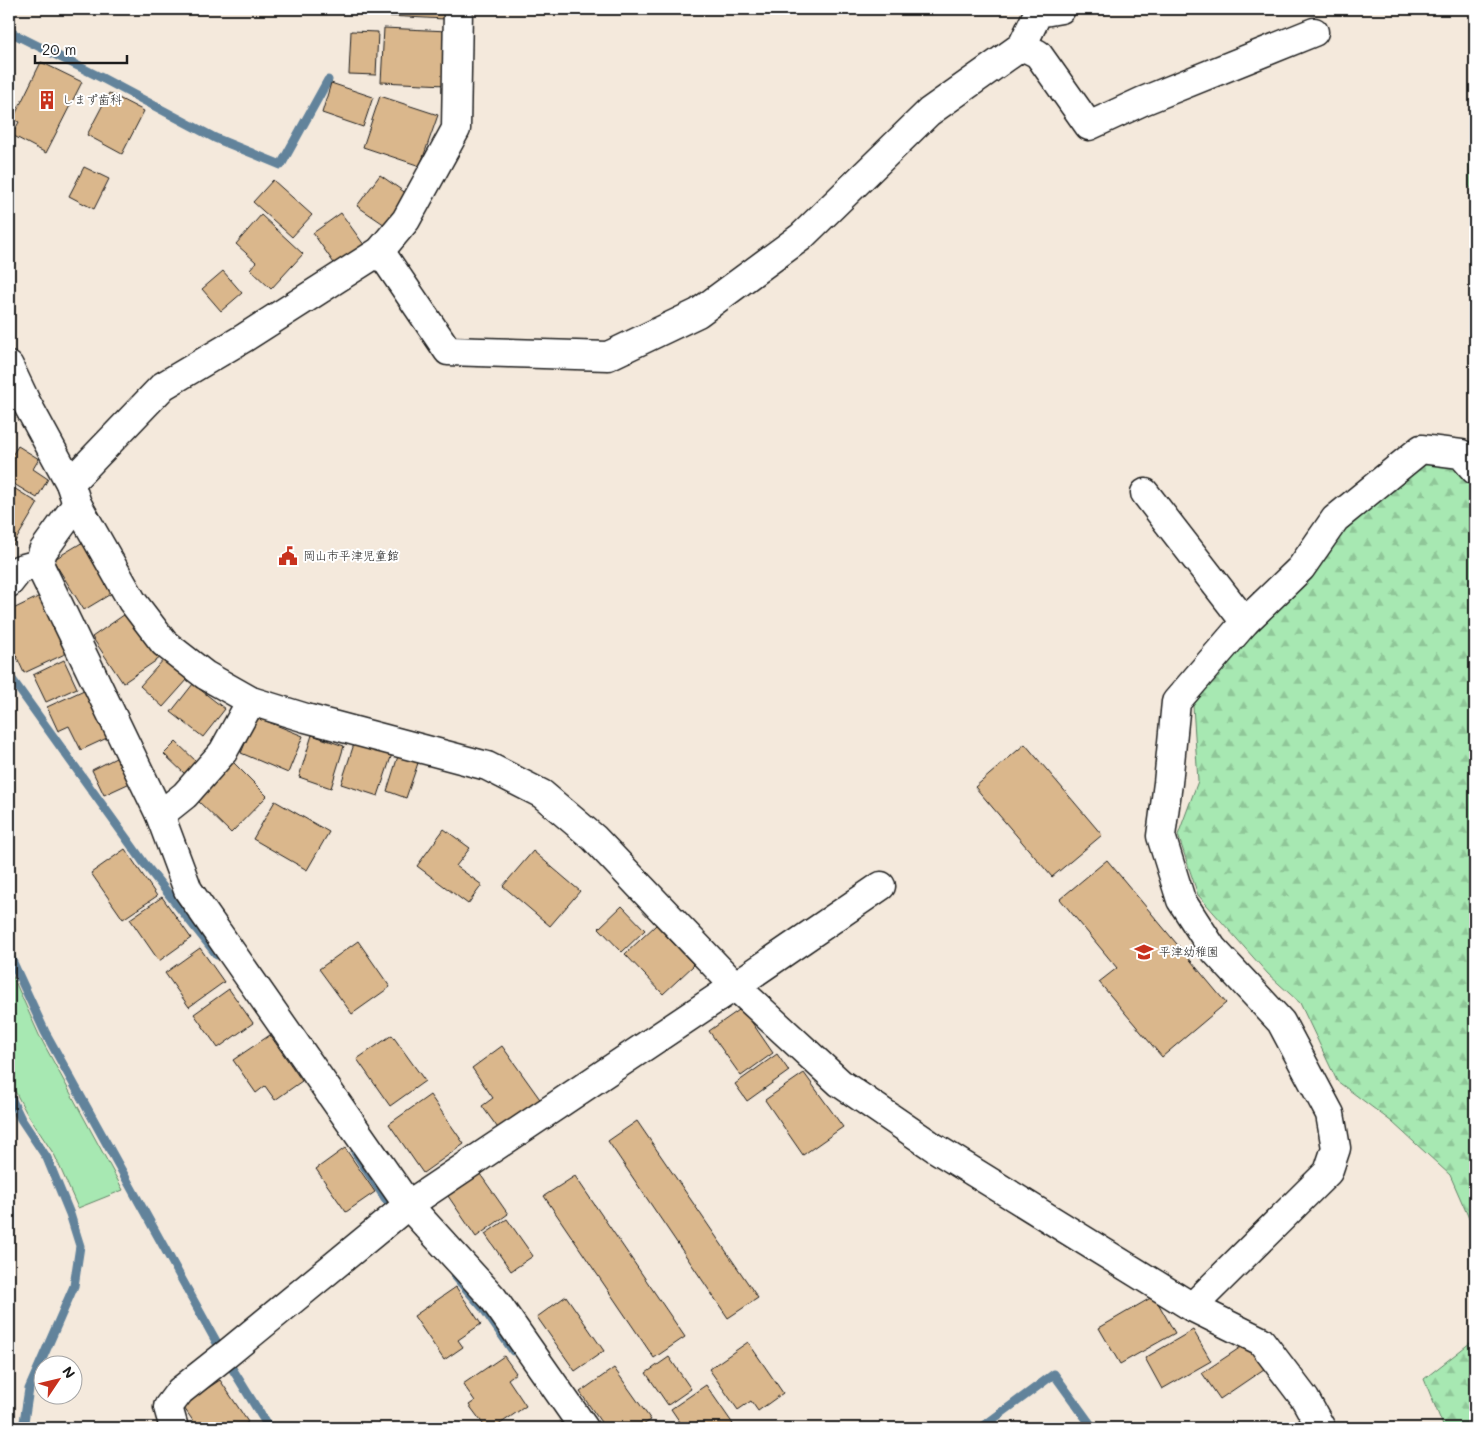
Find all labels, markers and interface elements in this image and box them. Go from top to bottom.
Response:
scale bar [35,32,128,64]
text: 20 m [42,39,76,59]
building icon: しまず歯科 [36,89,58,111]
place label: しまず歯科 [62,91,122,107]
public building icon: 岡山市平津児童館 [277,545,299,567]
place label: 岡山市平津児童館 [303,547,399,563]
school or university icon: 平津幼稚園 [1133,941,1155,963]
place label: 平津幼稚園 [1159,943,1219,959]
north arrow [32,1354,82,1404]
text: N [58,1362,80,1382]

